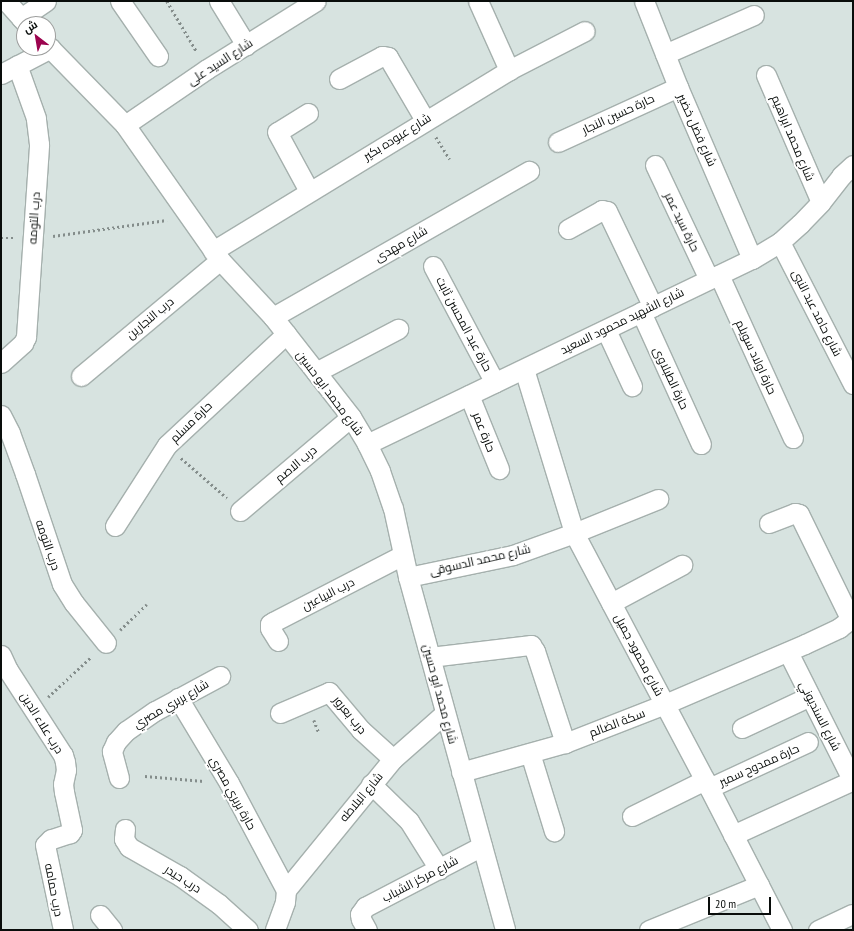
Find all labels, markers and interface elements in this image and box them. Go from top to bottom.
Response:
north arrow [16,16,56,56]
text: ش [21,17,40,36]
street label: شارع السيد على [185,36,255,88]
street label: حارة حسين النجار [579,91,657,137]
street label: شارع فضل خضير [675,91,719,169]
street label: شارع محمد ابراهيم [768,93,818,183]
street label: شارع عبوده بكير [361,111,433,163]
street label: حارة سيد عمر [661,190,703,254]
street label: درب التومه [25,191,43,245]
street label: شارع مهدى [372,223,430,265]
street label: شارع حامد عبد النبى [789,267,845,359]
street label: حارة عبد المحسن ثابت [433,274,495,374]
street label: شارع الشهيد محمود السعيد [558,285,686,357]
street label: درب النجارين [123,294,177,342]
street label: حارة اولاد سويلم [732,318,780,396]
street label: حارة الطبلاوى [650,344,692,412]
street label: شارع محمد ابو حسين [293,348,367,438]
street label: حارة مسلم [167,399,215,445]
street label: حارة عمر [470,410,498,454]
street label: درب الاصم [272,443,320,485]
street label: درب التومه [33,518,63,572]
street label: شارع محمد الدسوقى [428,541,532,579]
street label: درب البياعين [299,575,357,613]
street label: شارع محمود جميل [611,612,667,698]
street label: شارع محمد ابو حسين [420,643,460,745]
street label: شارع بربري مصري [131,677,211,731]
street label: شارع السنديوني [796,679,844,753]
street label: درب علاء الدين [17,690,67,756]
street label: درب بعرور [330,693,370,737]
street label: سكة الضالم [587,706,647,740]
street label: حارة ممدوح سمير [717,741,801,789]
street label: حارة بربري مصري [207,754,259,832]
street label: شارع البلاطه [336,769,386,825]
street label: شارع مركز الشباب [379,853,461,905]
street label: درب حمامه [42,862,66,918]
street label: درب حيدر [162,862,204,896]
scale bar [710,889,773,915]
text: 20 m [715,896,736,911]

